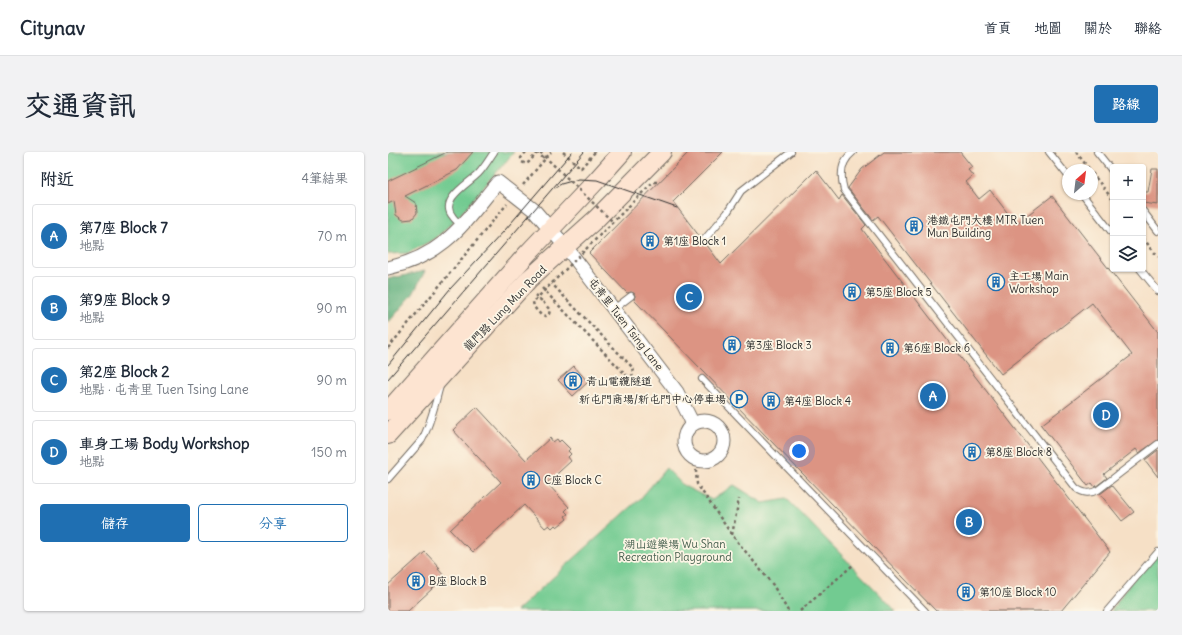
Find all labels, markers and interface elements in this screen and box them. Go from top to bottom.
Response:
text: Citynav [20,16,85,40]
text: 首頁 [984,19,1012,37]
text: 地圖 [1034,19,1062,37]
text: 關於 [1084,19,1112,37]
text: 聯絡 [1134,19,1162,37]
button: 路線 [1094,85,1158,123]
text: 交通資訊 [24,87,136,123]
north arrow [1062,164,1098,200]
map controls [1110,164,1146,272]
button: + [1110,164,1146,200]
text: 附近 [40,168,74,190]
text: 4筆結果 [301,170,348,187]
button: − [1110,200,1146,236]
place label: 港鐵屯門大樓 MTR Tuen Mun Building [927,213,1044,240]
building icon: 港鐵屯門大樓 MTR Tuen Mun Building [904,216,924,236]
text: 第7座 Block 7 [79,218,168,237]
text: A [50,228,58,245]
text: 70 m [318,228,347,245]
building icon: 第1座 Block 1 [640,231,660,251]
place label: 第1座 Block 1 [663,234,726,248]
button: layers [1110,236,1146,272]
text: 地點 [79,237,105,254]
street label: 龍門路 Lung Mun Road [461,262,550,354]
place label: 主工場 Main Workshop [1009,269,1069,296]
building icon: 主工場 Main Workshop [986,272,1006,292]
street label: 屯青里 Tuen Tsing Lane [585,275,667,373]
pin: C [676,282,702,312]
building icon: 第5座 Block 5 [842,282,862,302]
place label: 第5座 Block 5 [865,285,932,299]
text: 第9座 Block 9 [79,290,170,309]
text: B [50,300,58,317]
text: 90 m [316,300,347,317]
text: 地點 [79,309,105,326]
building icon: 第3座 Block 3 [722,335,742,355]
place label: 第3座 Block 3 [745,338,812,352]
building icon: 第6座 Block 6 [880,338,900,358]
place label: 第6座 Block 6 [903,341,970,355]
text: 第2座 Block 2 [79,362,169,381]
building icon: 青山電纜隧道 [563,371,583,391]
text: C [50,372,58,389]
text: 90 m [316,372,347,389]
place label: 青山電纜隧道 [586,374,652,388]
text: 地點 · 屯青里 Tuen Tsing Lane [79,381,249,398]
pin: A [920,381,946,411]
parking icon: 新屯門商場/新屯門中心停車場 [729,389,749,409]
building icon: 第4座 Block 4 [761,391,781,411]
place label: 新屯門商場/新屯門中心停車場 [579,392,726,406]
place label: 第4座 Block 4 [784,394,851,408]
pin: D [1093,400,1119,430]
text: 車身工場 Body Workshop [79,434,250,453]
your location [789,441,809,461]
building icon: 第8座 Block 8 [962,442,982,462]
text: D [49,444,59,461]
text: 150 m [311,444,347,461]
place label: 第8座 Block 8 [985,445,1052,459]
text: 地點 [79,453,105,470]
building icon: C座 Block C [521,470,541,490]
place label: C座 Block C [544,473,602,487]
button: 儲存 [40,504,190,542]
button: 分享 [198,504,348,542]
pin: B [956,507,982,537]
park label: 湖山遊樂場 Wu Shan Recreation Playground [618,537,732,564]
building icon: B座 Block B [406,571,426,591]
place label: B座 Block B [429,574,487,588]
building icon: 第10座 Block 10 [956,582,976,602]
place label: 第10座 Block 10 [979,585,1057,599]

